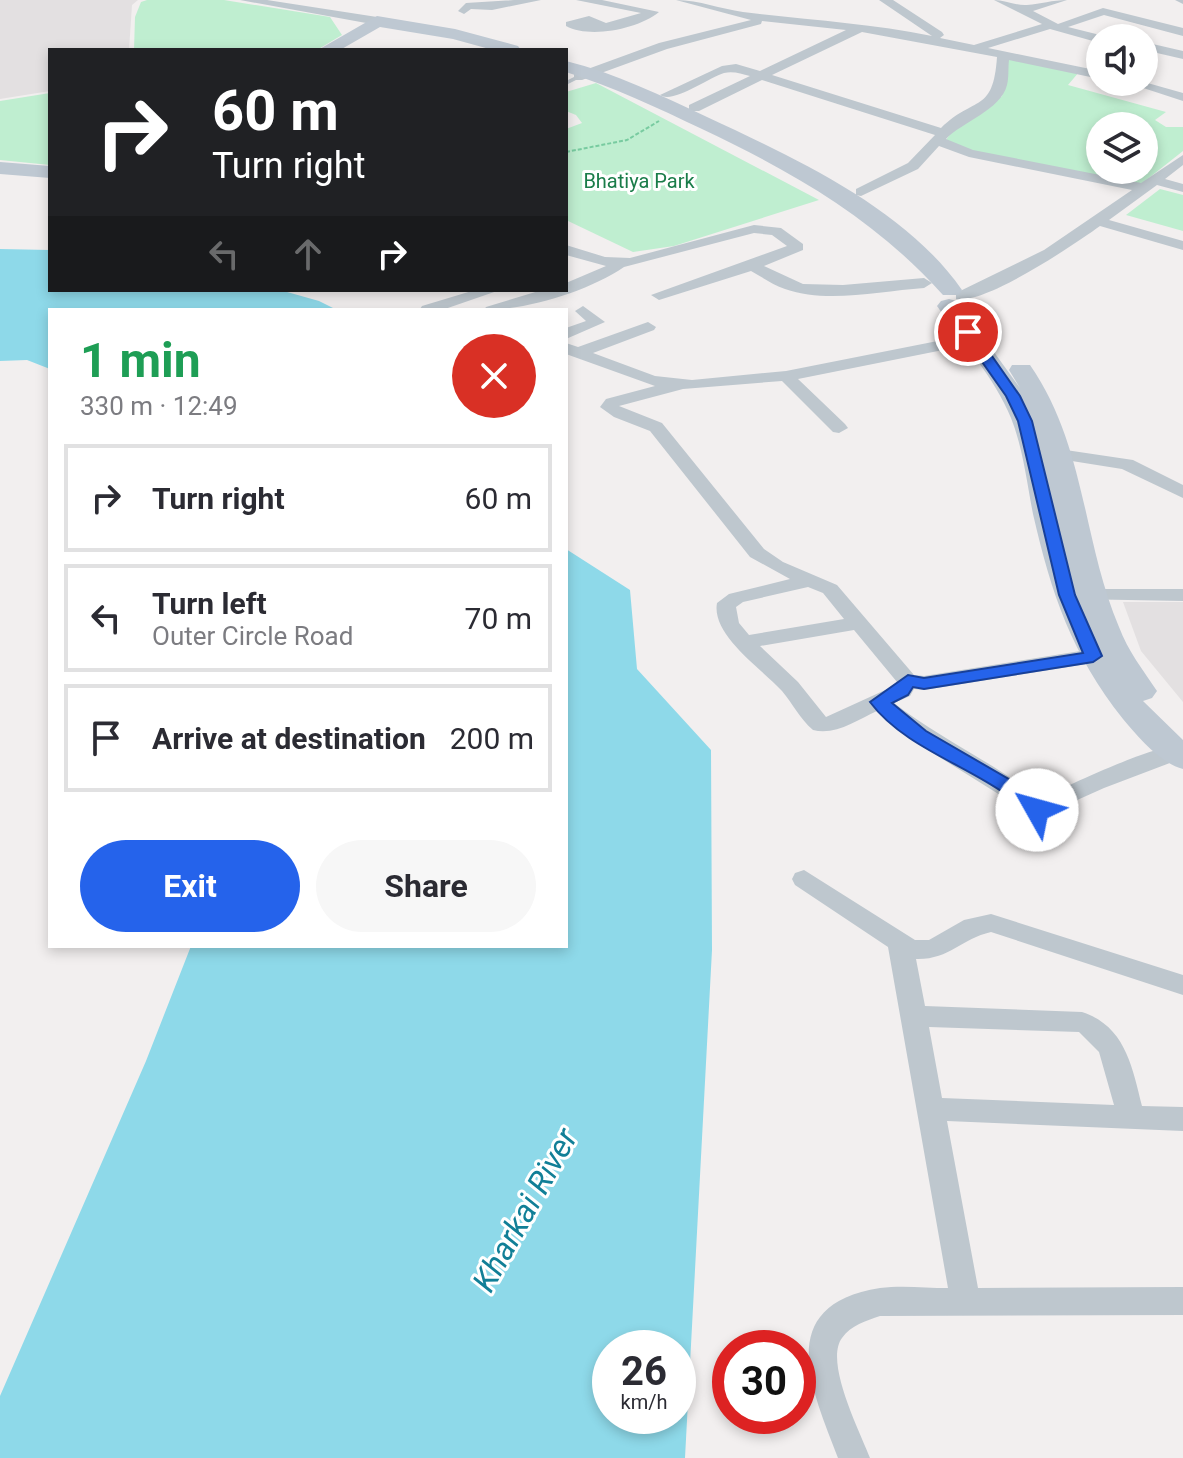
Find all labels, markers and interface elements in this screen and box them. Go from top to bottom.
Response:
map controls [1086,24,1158,184]
button: sound [1086,24,1158,96]
text: 60 m [212,78,339,144]
icon: right [80,80,184,184]
button: layers [1086,112,1158,184]
text: Turn right [212,145,365,187]
park label: Bhatiya Park [583,169,695,193]
icon: left [202,232,246,276]
icon: ahead [286,232,330,276]
icon: right [370,232,414,276]
pin [934,298,1002,366]
icon: arrive [946,310,990,354]
text: 1 min [80,332,201,389]
button: close [452,334,536,418]
text: 330 m · 12:49 [80,391,238,421]
icon: right [84,476,128,520]
text: Turn right [152,481,285,516]
text: 60 m [465,481,532,516]
text: Turn left [152,586,267,621]
icon: left [84,596,128,640]
text: 70 m [465,601,532,636]
text: Outer Circle Road [152,621,353,651]
icon: arrive [84,716,128,760]
text: Arrive at destination [152,721,426,756]
text: 200 m [450,721,534,756]
position arrow [995,768,1079,852]
button: Exit [80,840,300,932]
button: Share [316,840,536,932]
water label: Kharkai River [465,1121,586,1298]
speed limit sign: 30 [712,1330,816,1434]
text: 26 [621,1348,667,1395]
text: km/h [621,1390,667,1414]

